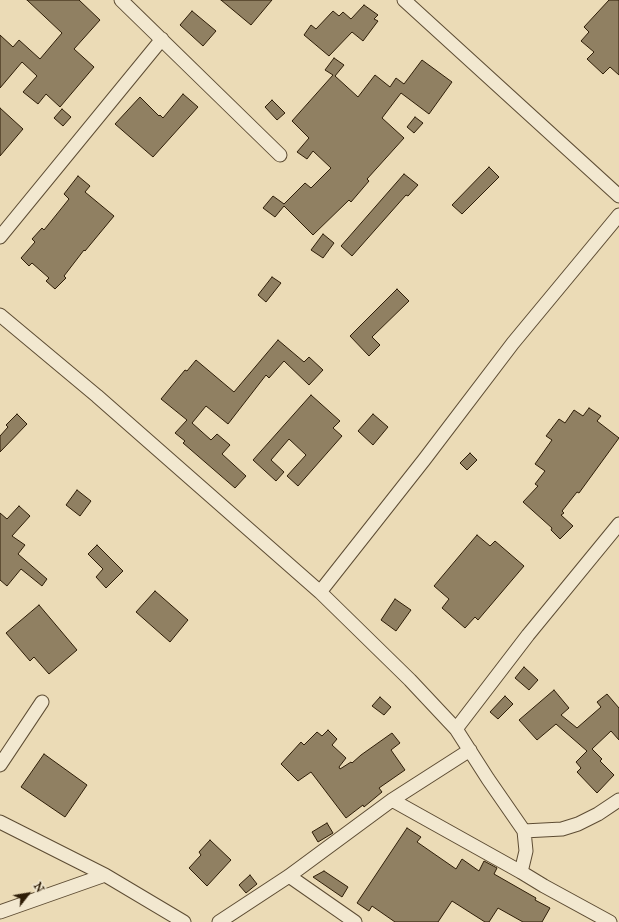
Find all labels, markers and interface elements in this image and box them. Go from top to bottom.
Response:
north arrow [8,874,48,914]
text: N [31,880,47,895]

